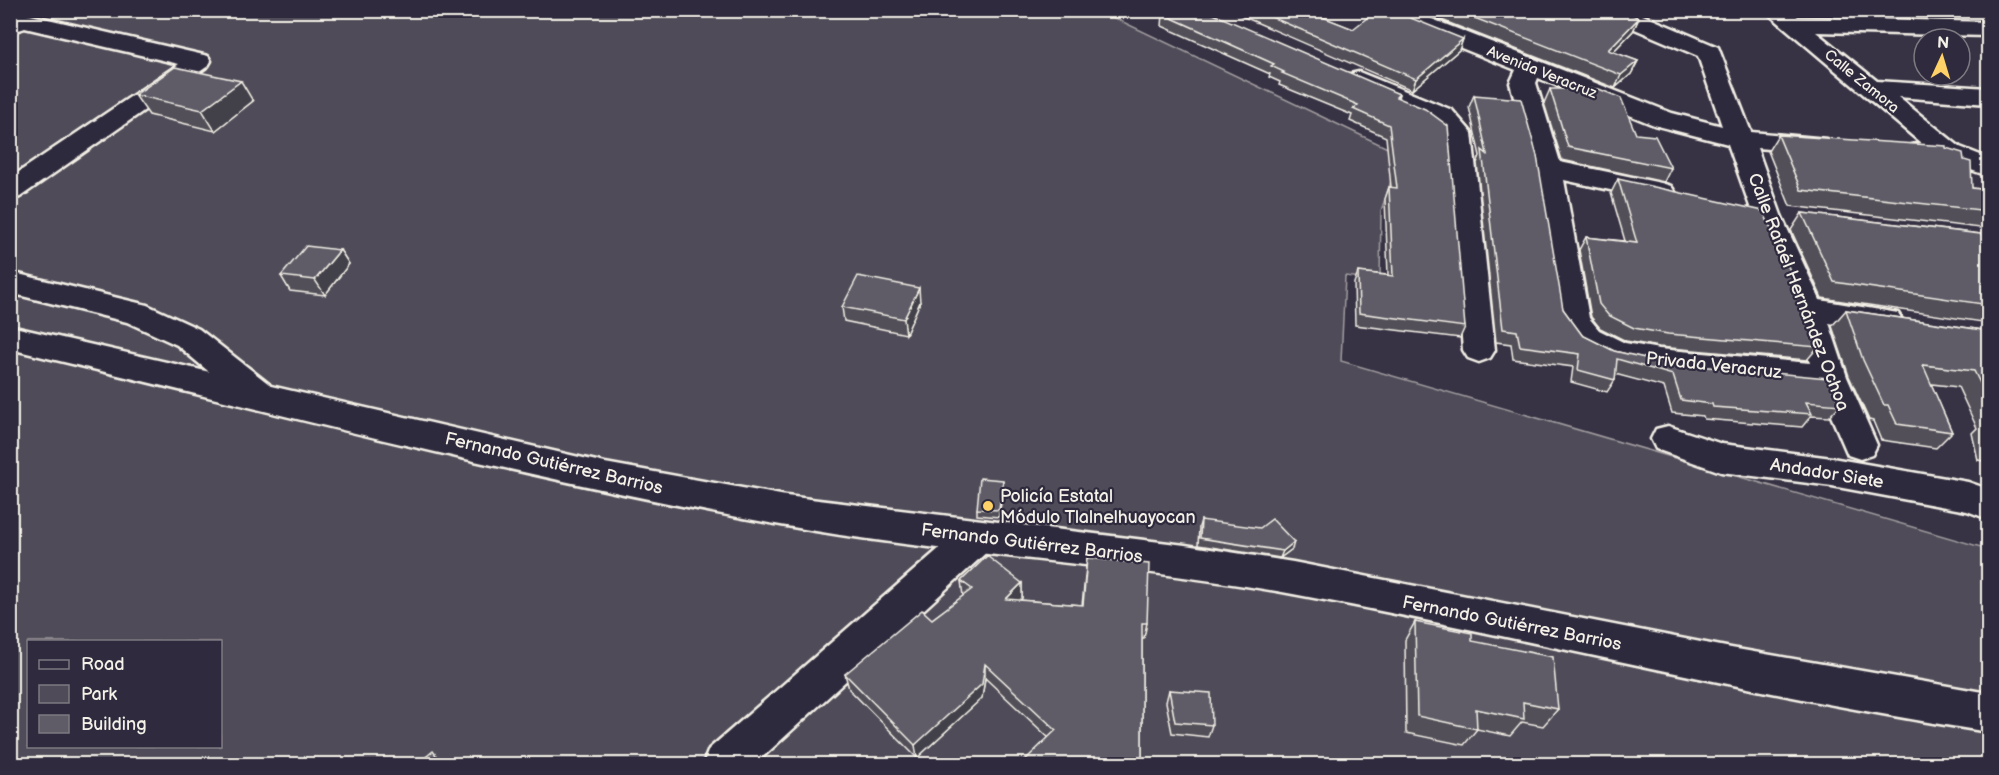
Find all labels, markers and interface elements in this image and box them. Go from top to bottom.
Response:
north arrow [1912,27,1972,87]
text: N [1936,34,1950,53]
street label: Avenida Veracruz [1484,42,1600,103]
street label: Calle Zamora [1820,45,1903,117]
street label: Calle Rafaél Hernández Ochoa [1743,170,1854,414]
street label: Privada Veracruz [1645,348,1783,383]
street label: Fernando Gutiérrez Barrios [443,428,665,499]
street label: Andador Siete [1769,454,1885,493]
place label: Policía Estatal Módulo Tlalnelhuayocan [1000,486,1196,528]
marker: Policía Estatal Módulo Tlalnelhuayocan [981,499,995,513]
street label: Fernando Gutiérrez Barrios [920,519,1144,568]
street label: Fernando Gutiérrez Barrios [1400,592,1623,655]
legend [27,640,222,748]
text: Road [81,654,125,675]
text: Park [81,684,117,705]
text: Building [81,714,147,735]

